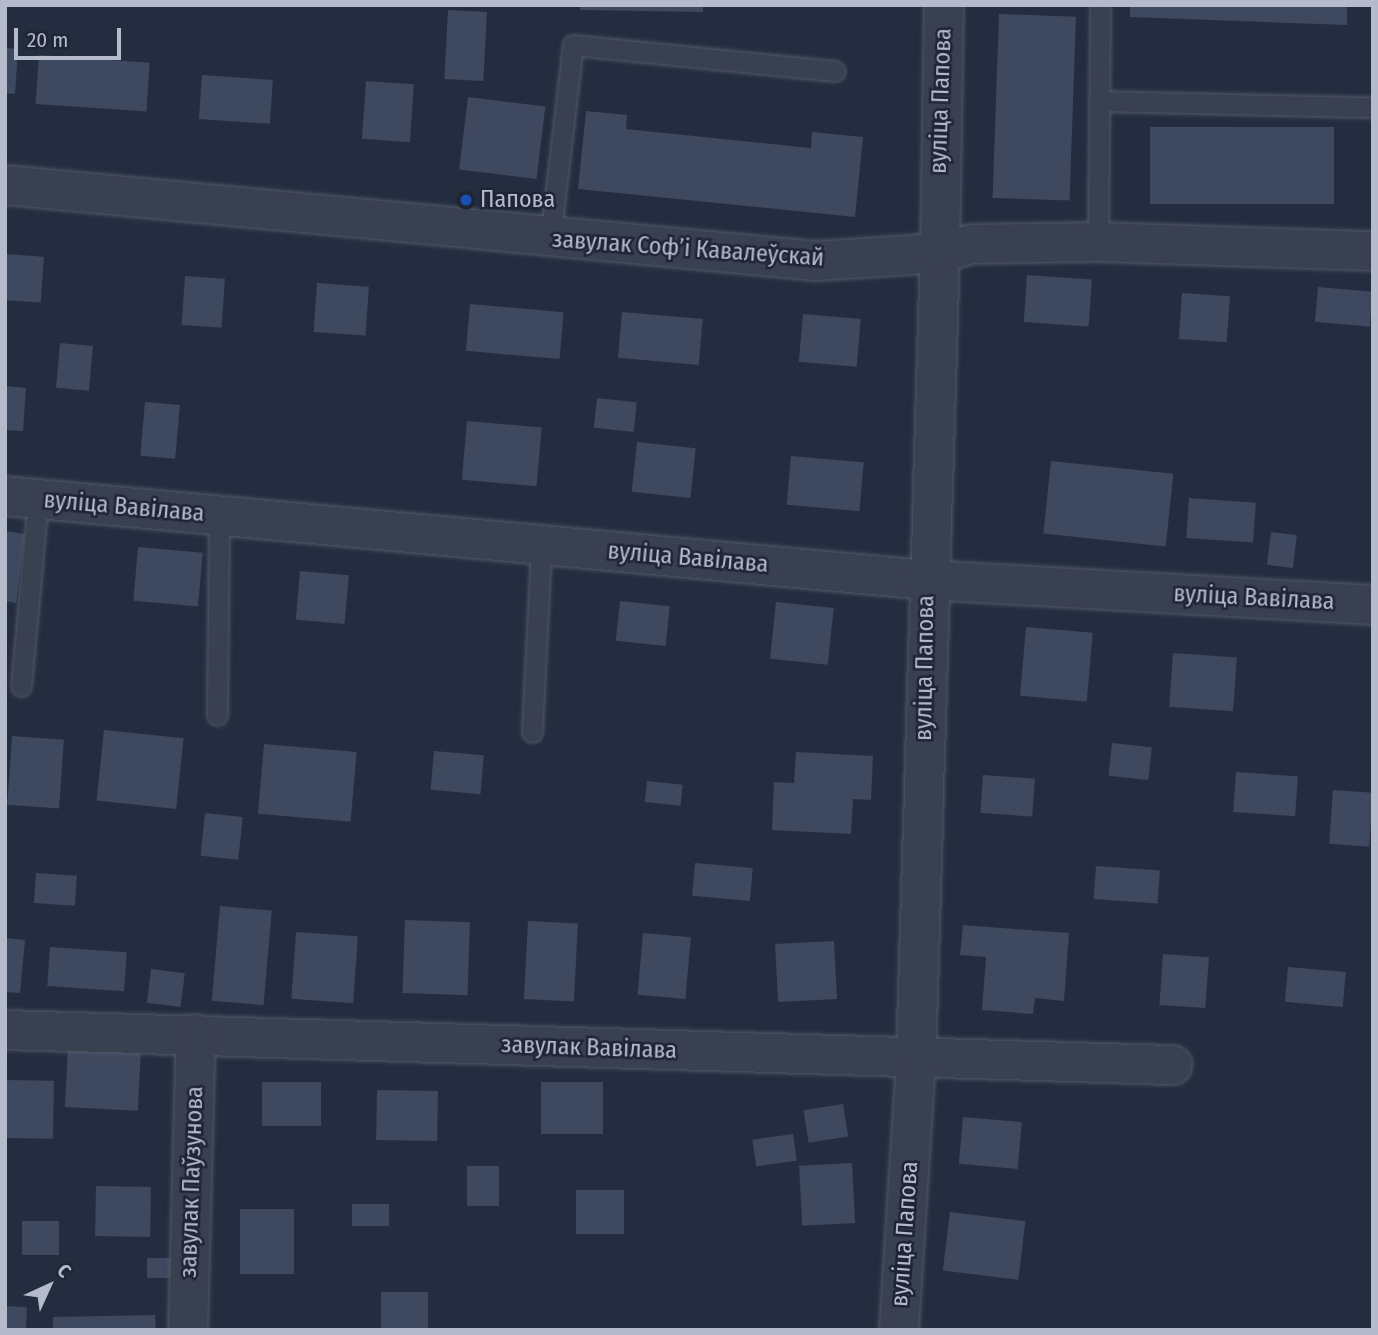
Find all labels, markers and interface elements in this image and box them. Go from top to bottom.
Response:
scale bar [18,14,124,58]
text: 20 m [27,27,68,53]
street label: вуліца Папова [924,28,958,174]
place label: Папова [480,186,555,214]
marker: Папова [458,192,474,208]
street label: завулак Софʼі Кавалеўскай [551,225,825,273]
street label: вуліца Вавілава [42,486,206,528]
street label: вуліца Вавілава [606,537,770,579]
street label: вуліца Вавілава [1173,579,1335,617]
street label: вуліца Папова [909,595,941,741]
street label: завулак Вавілава [501,1031,677,1065]
street label: завулак Паўзунова [174,1086,210,1278]
street label: вуліца Папова [886,1160,924,1308]
north arrow [14,1251,84,1321]
text: С [53,1259,76,1282]

